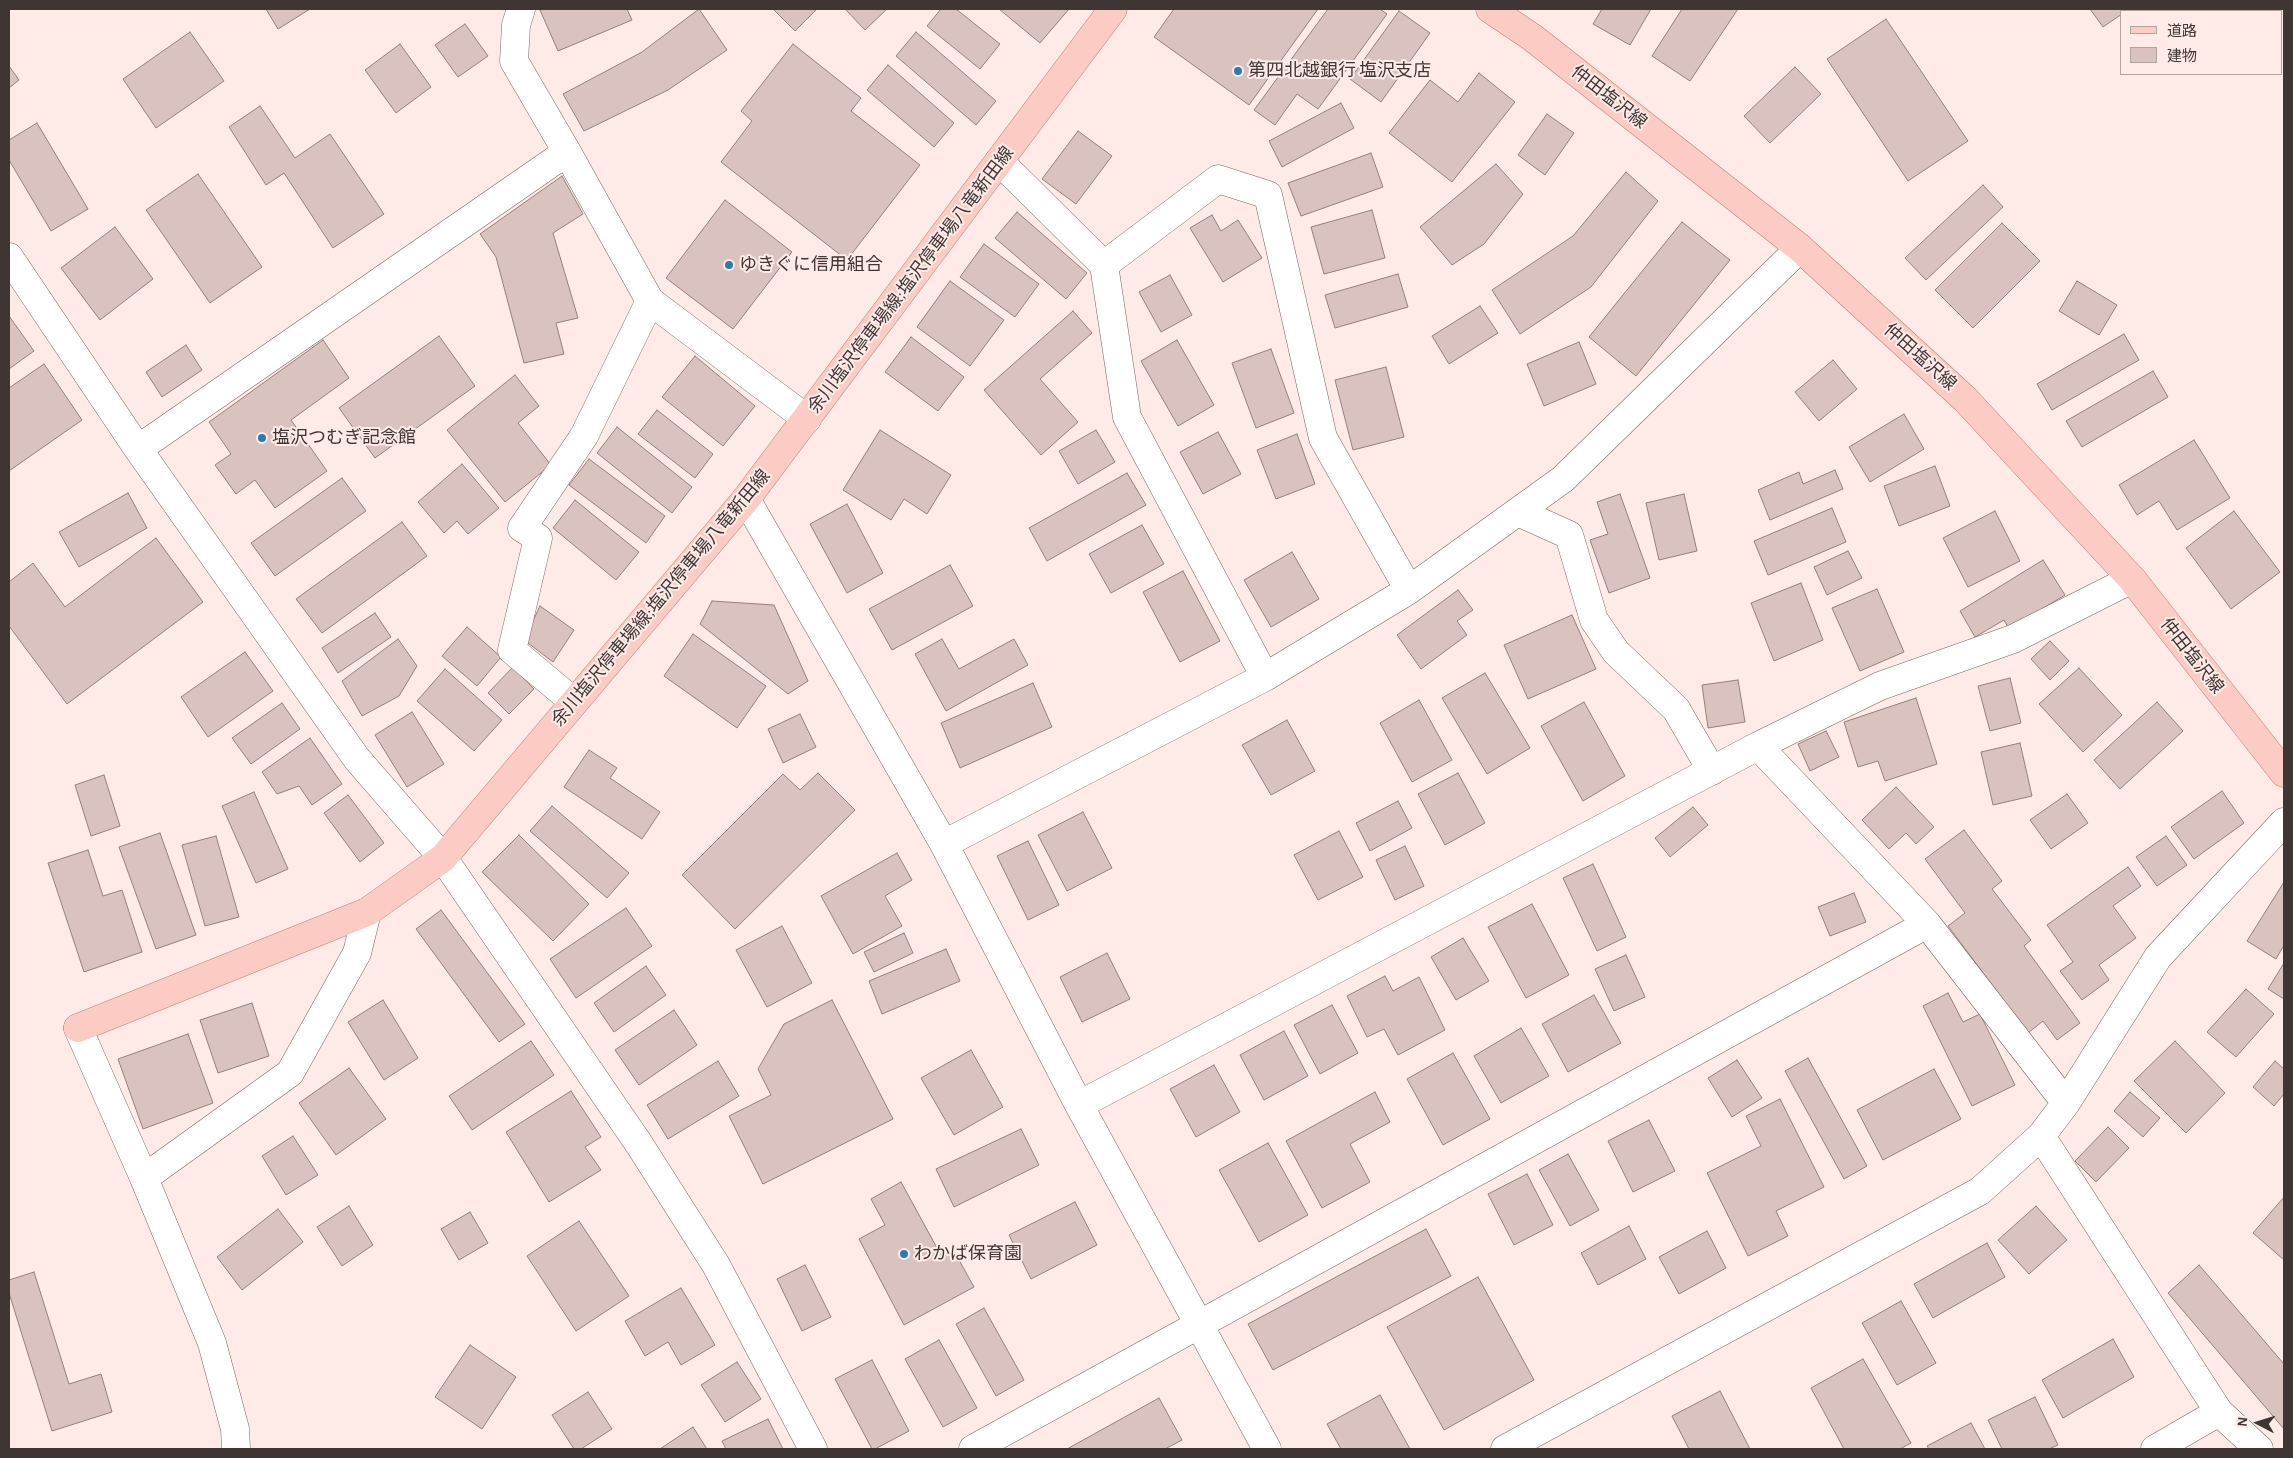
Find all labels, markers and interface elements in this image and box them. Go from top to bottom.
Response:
legend [2120,10,2283,75]
text: 道路 [2167,24,2197,39]
text: 建物 [2167,49,2197,64]
place label: 第四北越銀行 塩沢支店 [1248,60,1431,82]
street label: 仲田塩沢線 [1567,61,1651,133]
marker: 第四北越銀行 塩沢支店 [1232,65,1244,77]
street label: 余川塩沢停車場線;塩沢停車場八竜新田線 [804,142,1018,418]
place label: ゆきぐに信用組合 [739,254,883,276]
marker: ゆきぐに信用組合 [723,259,735,271]
street label: 仲田塩沢線 [1879,319,1961,395]
place label: 塩沢つむぎ記念館 [272,427,416,449]
marker: 塩沢つむぎ記念館 [256,432,268,444]
street label: 余川塩沢停車場線;塩沢停車場八竜新田線 [547,465,775,731]
street label: 仲田塩沢線 [2156,614,2228,698]
place label: わかば保育園 [914,1243,1022,1265]
marker: わかば保育園 [898,1248,910,1260]
north arrow [2233,1398,2283,1448]
text: N [2236,1416,2250,1427]

